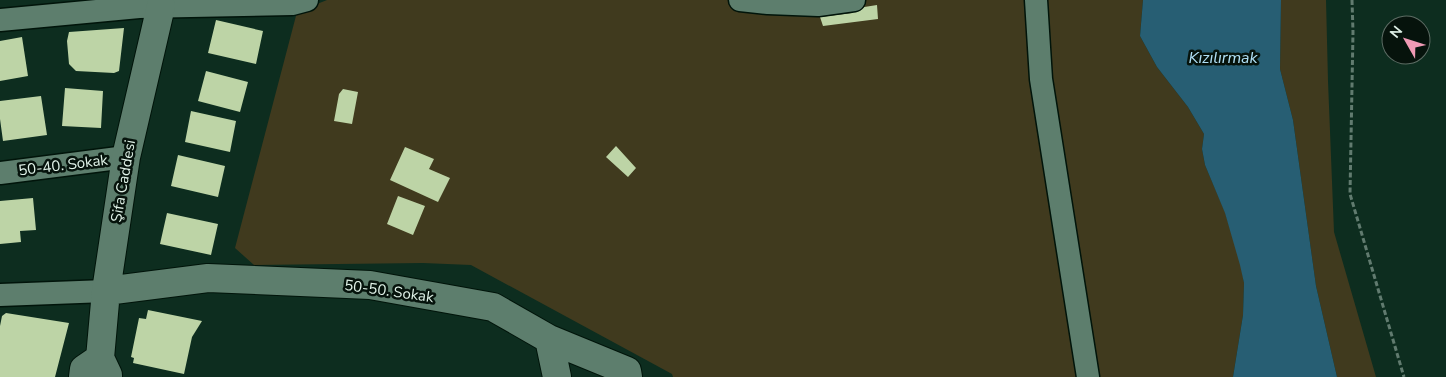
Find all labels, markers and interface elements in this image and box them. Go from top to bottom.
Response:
north arrow [1381,15,1431,65]
text: N [1386,22,1407,42]
water label: Kızılırmak [1188,47,1259,69]
street label: Şifa Caddesi [106,138,140,224]
street label: 50-40. Sokak [17,150,109,180]
street label: 50-50. Sokak [343,275,435,307]

